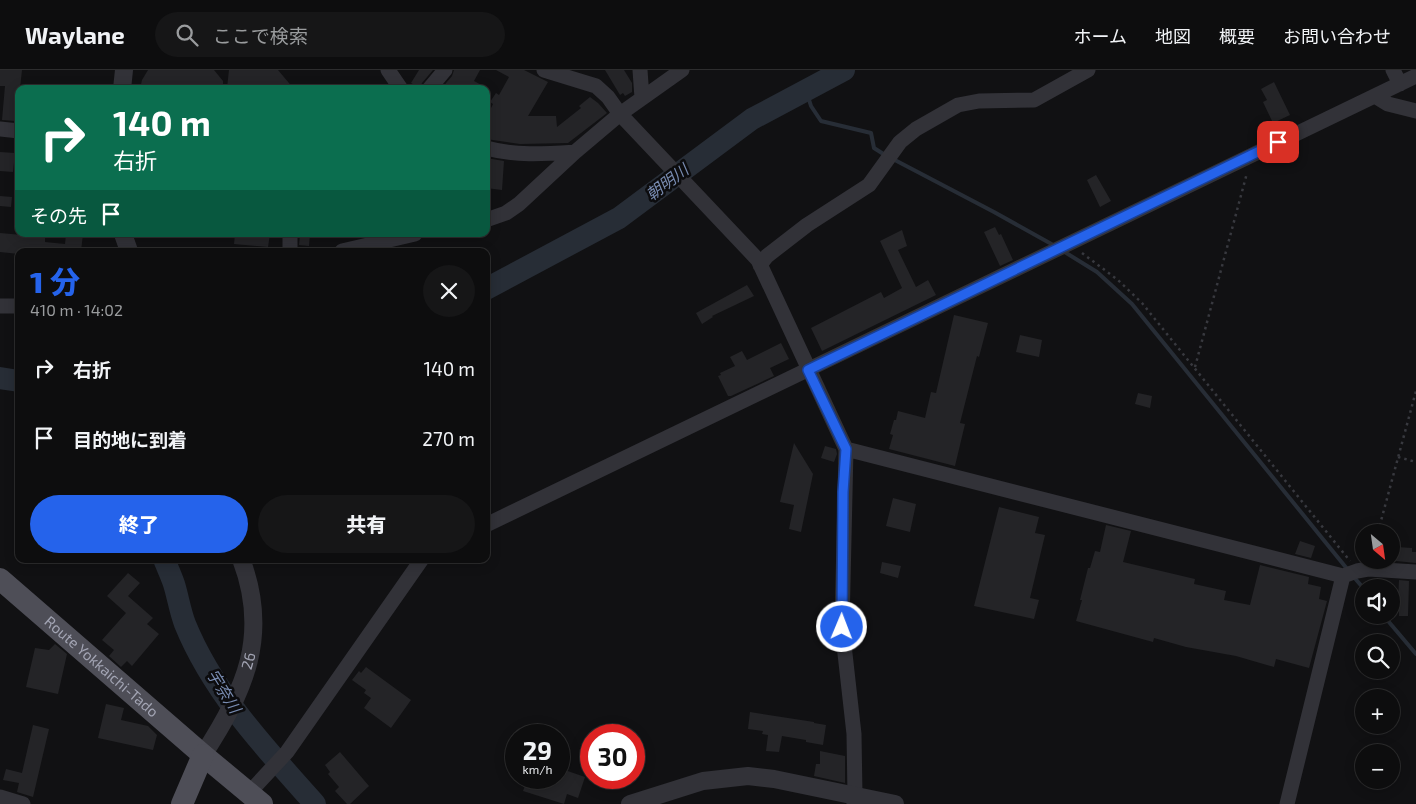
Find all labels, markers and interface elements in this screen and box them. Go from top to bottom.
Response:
search box [155,12,505,57]
text: Waylane [25,20,125,49]
icon: search [173,21,201,49]
text: ここで検索 [213,24,308,47]
text: ホーム [1074,25,1127,47]
text: 地図 [1155,25,1191,47]
text: 概要 [1219,25,1255,47]
text: お問い合わせ [1283,25,1391,47]
text: 140 m [113,101,211,143]
icon: right [30,105,95,170]
pin [1257,121,1299,163]
icon: arrive [1264,128,1292,156]
text: 右折 [113,147,157,173]
water label: 朝明川 [642,158,693,204]
icon: arrive [97,200,125,228]
text: その先 [30,204,87,227]
text: 1 分 [30,263,80,299]
button: close [423,265,475,317]
text: 410 m · 14:02 [30,300,123,319]
icon: right [30,354,58,382]
text: 140 m [423,357,475,380]
text: 右折 [73,358,111,381]
icon: arrive [30,424,58,452]
text: 270 m [422,427,475,450]
text: 目的地に到着 [73,428,187,451]
button: 終了 [30,495,248,553]
button: 共有 [258,495,475,553]
north arrow [1355,524,1400,569]
map controls [1355,524,1400,789]
button: sound [1355,579,1400,624]
position arrow [815,600,867,652]
street label: Route Yokkaichi-Tado [41,612,162,720]
button: search [1355,634,1400,679]
street label: 26 [237,651,258,671]
water label: 宇奈川 [204,665,246,718]
button: + [1355,689,1400,734]
speed limit sign: 30 [580,724,645,789]
text: 29 [523,735,552,765]
button: − [1355,744,1400,789]
text: km/h [523,762,552,776]

